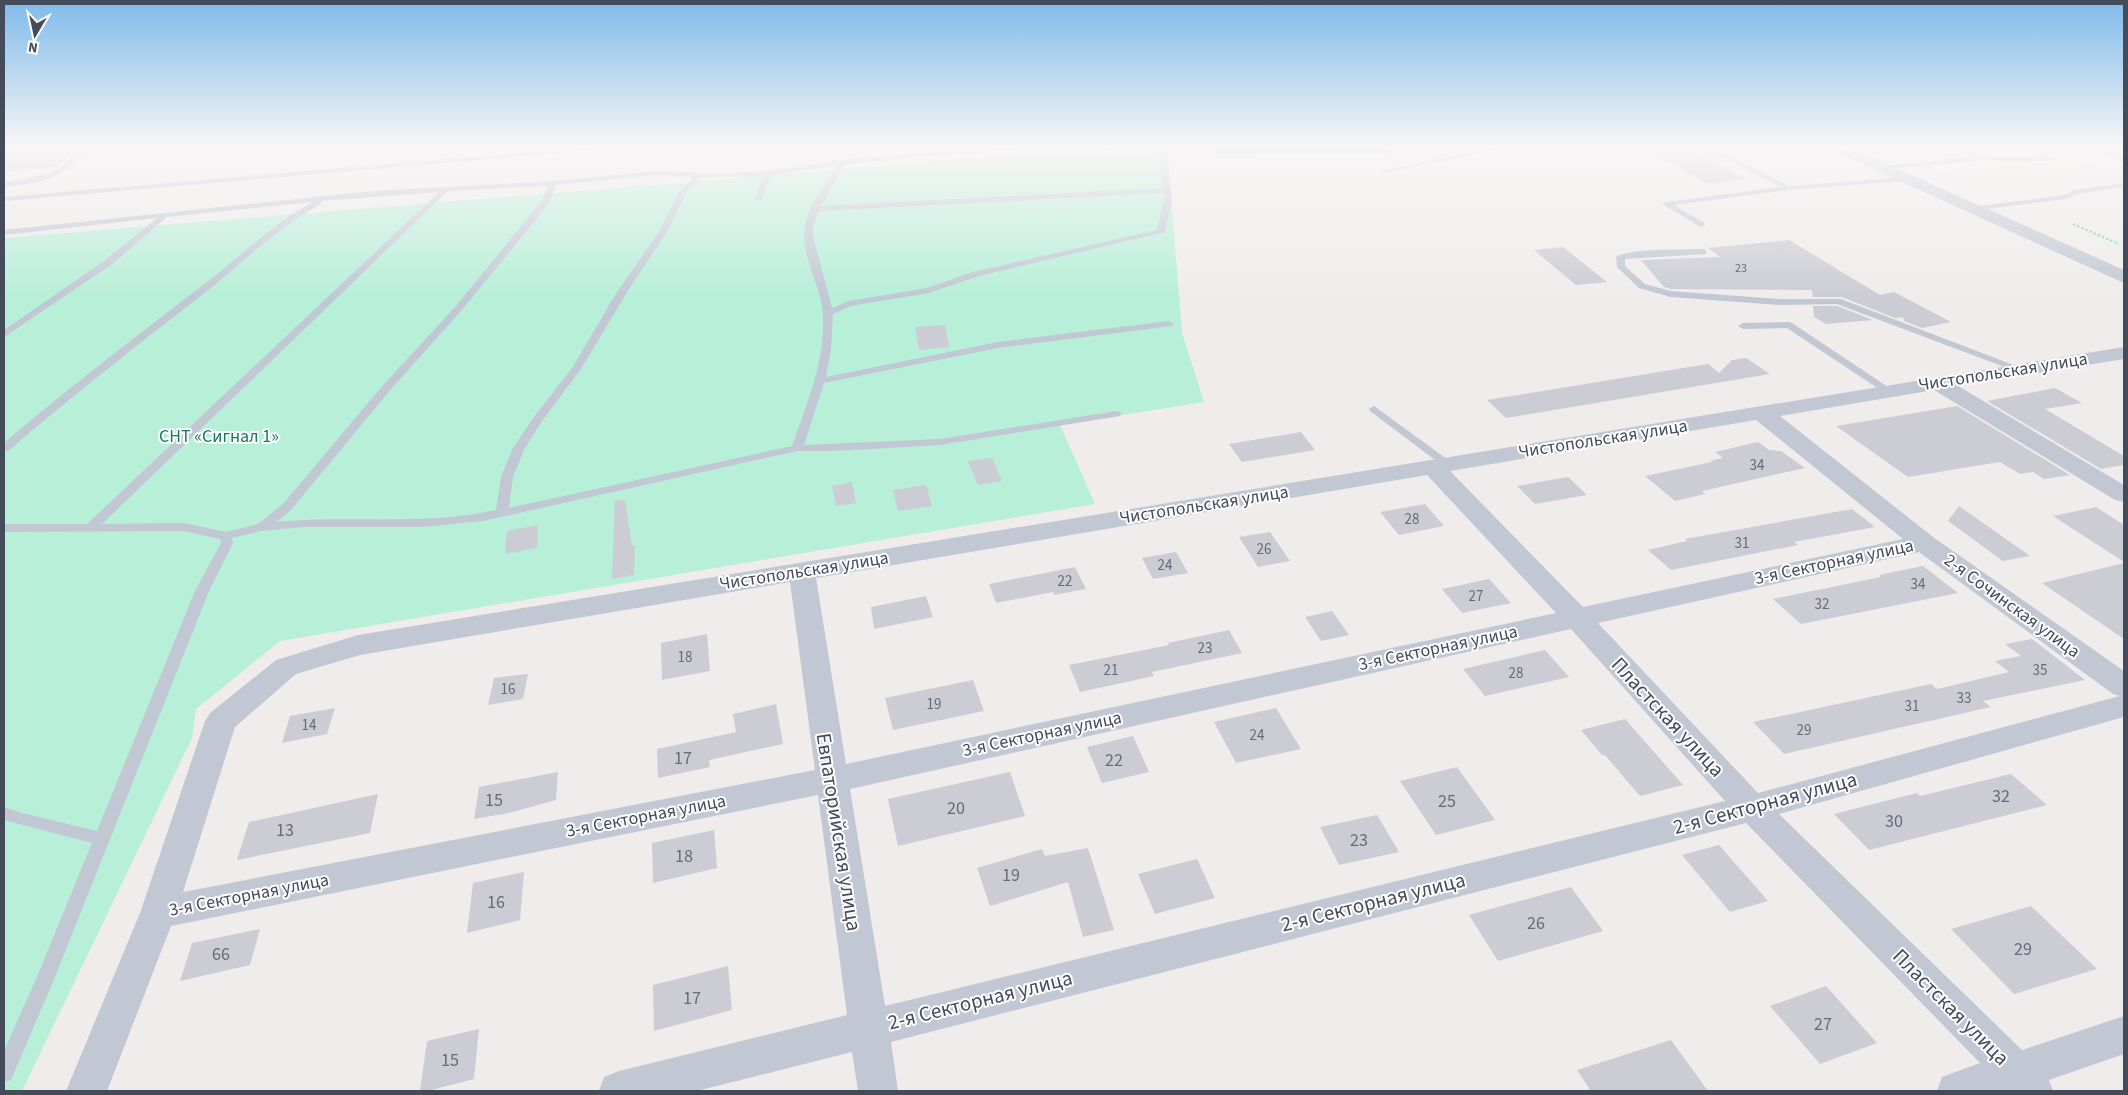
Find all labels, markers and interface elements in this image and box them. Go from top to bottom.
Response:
north arrow [10,10,60,60]
text: N [27,36,39,57]
house number: 23 [1735,260,1747,277]
street label: Чистопольская улица [1917,346,2089,398]
street label: Чистопольская улица [1517,413,1689,465]
park label: СНТ «Сигнал 1» [159,424,279,449]
house number: 34 [1750,455,1765,476]
street label: Чистопольская улица [1118,479,1290,531]
house number: 28 [1405,509,1419,530]
house number: 31 [1735,533,1749,554]
street label: 3-я Секторная улица [1752,533,1916,591]
house number: 26 [1257,539,1271,560]
street label: Чистопольская улица [718,545,890,597]
street label: 2-я Сочинская улица [1939,548,2085,664]
house number: 24 [1158,555,1173,576]
house number: 22 [1058,571,1072,592]
house number: 34 [1911,574,1926,595]
house number: 27 [1469,586,1483,607]
house number: 32 [1815,594,1829,615]
street label: 3-я Секторная улица [1356,619,1520,677]
house number: 23 [1198,638,1212,659]
house number: 18 [678,647,692,668]
street label: Пластская улица [1604,650,1732,784]
house number: 21 [1104,660,1118,681]
house number: 35 [2033,660,2047,681]
house number: 28 [1509,663,1523,684]
house number: 16 [501,679,515,700]
house number: 33 [1957,688,1971,709]
house number: 19 [927,694,941,715]
house number: 31 [1905,696,1919,717]
street label: 3-я Секторная улица [960,705,1124,763]
house number: 14 [302,715,317,736]
house number: 29 [1797,720,1811,741]
house number: 24 [1250,725,1265,746]
street label: Евпаторийская улица [809,731,869,933]
house number: 17 [674,746,692,771]
house number: 22 [1105,748,1123,773]
street label: 2-я Секторная улица [1670,764,1860,842]
house number: 32 [1992,784,2010,809]
house number: 15 [485,788,503,813]
street label: 3-я Секторная улица [564,788,728,844]
house number: 25 [1438,789,1456,814]
house number: 20 [947,796,965,821]
house number: 30 [1885,809,1903,834]
house number: 13 [276,818,294,843]
house number: 23 [1350,828,1368,853]
house number: 18 [675,844,693,869]
house number: 19 [1002,863,1020,888]
street label: 2-я Секторная улица [1278,865,1468,939]
street label: 3-я Секторная улица [167,867,331,923]
house number: 16 [487,890,505,915]
house number: 26 [1527,911,1545,936]
house number: 29 [2014,937,2032,962]
house number: 66 [212,942,230,967]
street label: Пластская улица [1886,942,2016,1072]
street label: 2-я Секторная улица [885,963,1075,1037]
house number: 17 [683,986,701,1011]
house number: 27 [1814,1012,1832,1037]
house number: 15 [441,1048,459,1073]

